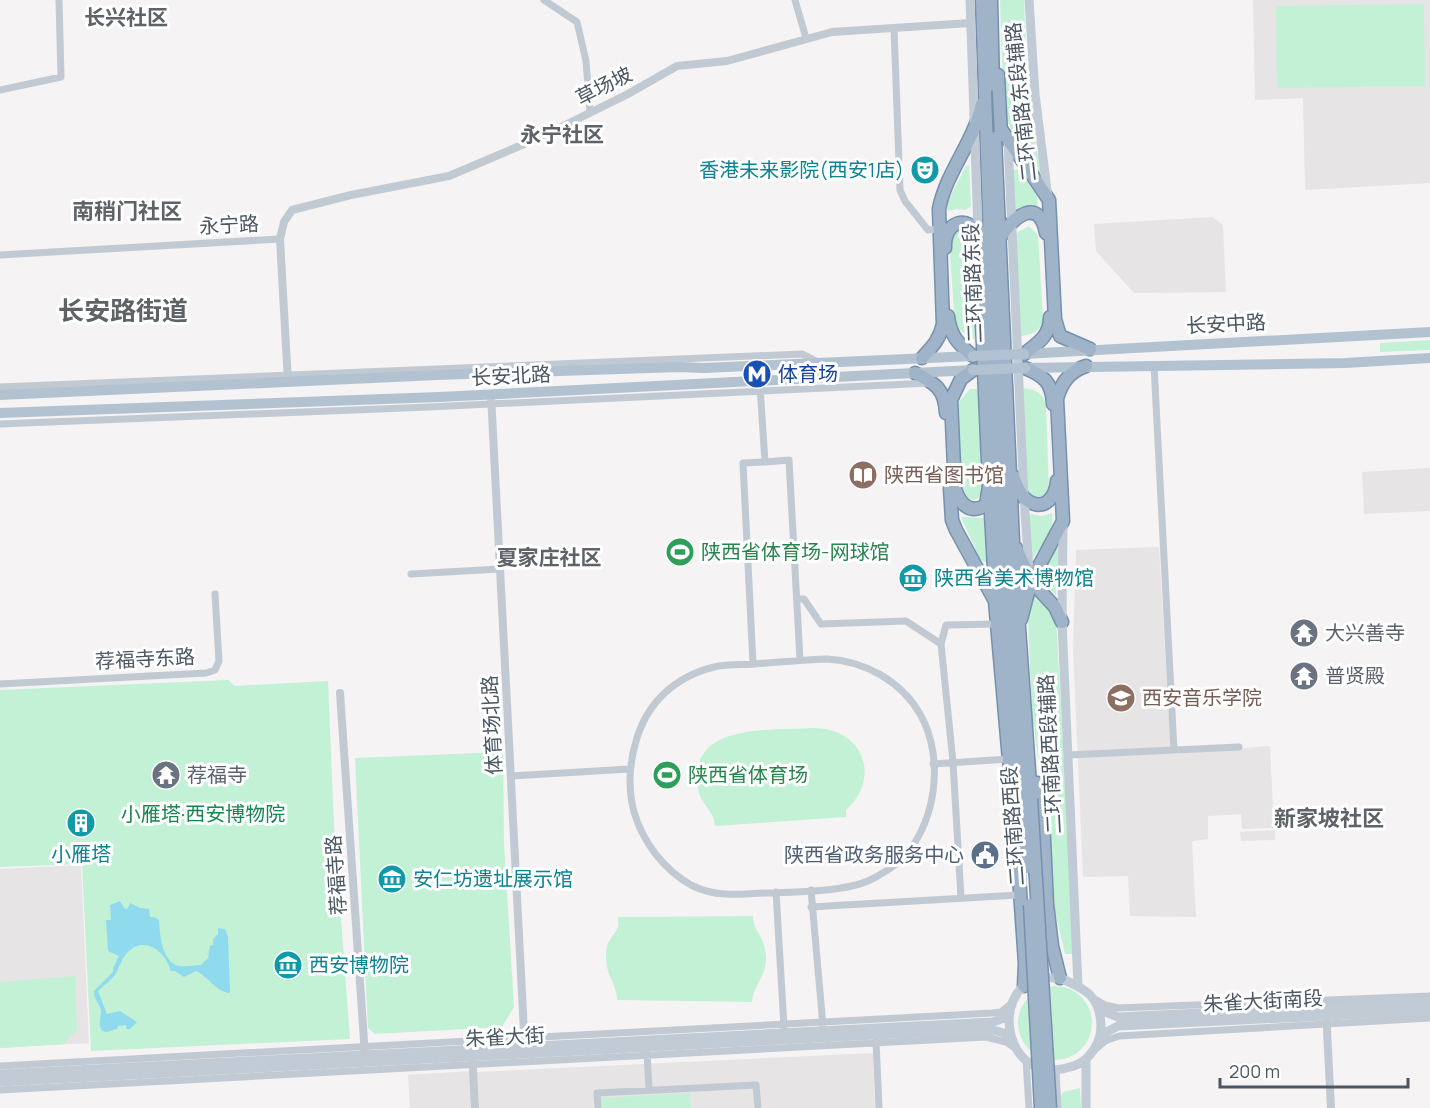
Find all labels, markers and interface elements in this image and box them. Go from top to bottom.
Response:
district label: 长兴社区 [84,3,168,31]
street label: 二环南路东段辅路 [999,21,1042,183]
street label: 草场坡 [571,60,637,111]
district label: 永宁社区 [520,120,604,148]
theatre icon: 香港未来影院(西安1店) [909,154,941,186]
place label: 香港未来影院(西安1店) [699,156,904,183]
district label: 南稍门社区 [72,196,182,226]
street label: 永宁路 [198,209,260,240]
street label: 二环南路东段 [957,223,988,343]
district label: 长安路街道 [58,292,188,328]
street label: 长安中路 [1185,308,1267,339]
metro station icon: 体育场 [741,358,773,390]
street label: 长安北路 [470,360,552,391]
place label: 体育场 [778,360,838,387]
library icon: 陕西省图书馆 [847,459,879,491]
place label: 陕西省图书馆 [884,461,1004,488]
sports icon: 陕西省体育场-网球馆 [664,536,696,568]
place label: 陕西省体育场-网球馆 [701,538,889,565]
district label: 夏家庄社区 [497,543,602,571]
museum icon: 陕西省美术博物馆 [897,562,929,594]
place label: 陕西省美术博物馆 [934,564,1094,591]
temple icon: 大兴善寺 [1288,617,1320,649]
place label: 大兴善寺 [1325,619,1405,646]
street label: 荐福寺东路 [94,642,196,675]
temple icon: 普贤殿 [1288,660,1320,692]
place label: 普贤殿 [1325,662,1385,689]
street label: 二环南路西段辅路 [1032,673,1067,835]
street label: 体育场北路 [475,674,508,776]
school or university icon: 西安音乐学院 [1105,682,1137,714]
place label: 西安音乐学院 [1142,684,1262,711]
temple icon: 荐福寺 [150,759,182,791]
sports icon: 陕西省体育场 [651,759,683,791]
place label: 荐福寺 [187,761,247,788]
place label: 陕西省体育场 [688,761,808,788]
street label: 二环南路西段 [995,765,1030,887]
park label: 小雁塔·西安博物院 [121,800,285,827]
district label: 新家坡社区 [1274,803,1384,833]
building icon: 小雁塔 [65,807,97,839]
street label: 荐福寺路 [319,834,352,916]
public building icon: 陕西省政务服务中心 [969,839,1001,871]
place label: 小雁塔 [51,840,111,867]
place label: 陕西省政务服务中心 [784,841,964,868]
museum icon: 安仁坊遗址展示馆 [376,863,408,895]
place label: 安仁坊遗址展示馆 [413,865,573,892]
museum icon: 西安博物院 [272,949,304,981]
place label: 西安博物院 [309,951,409,978]
street label: 朱雀大街南段 [1202,984,1324,1017]
street label: 朱雀大街 [464,1021,546,1052]
scale bar [1220,1051,1408,1089]
text: 200 m [1229,1059,1280,1083]

